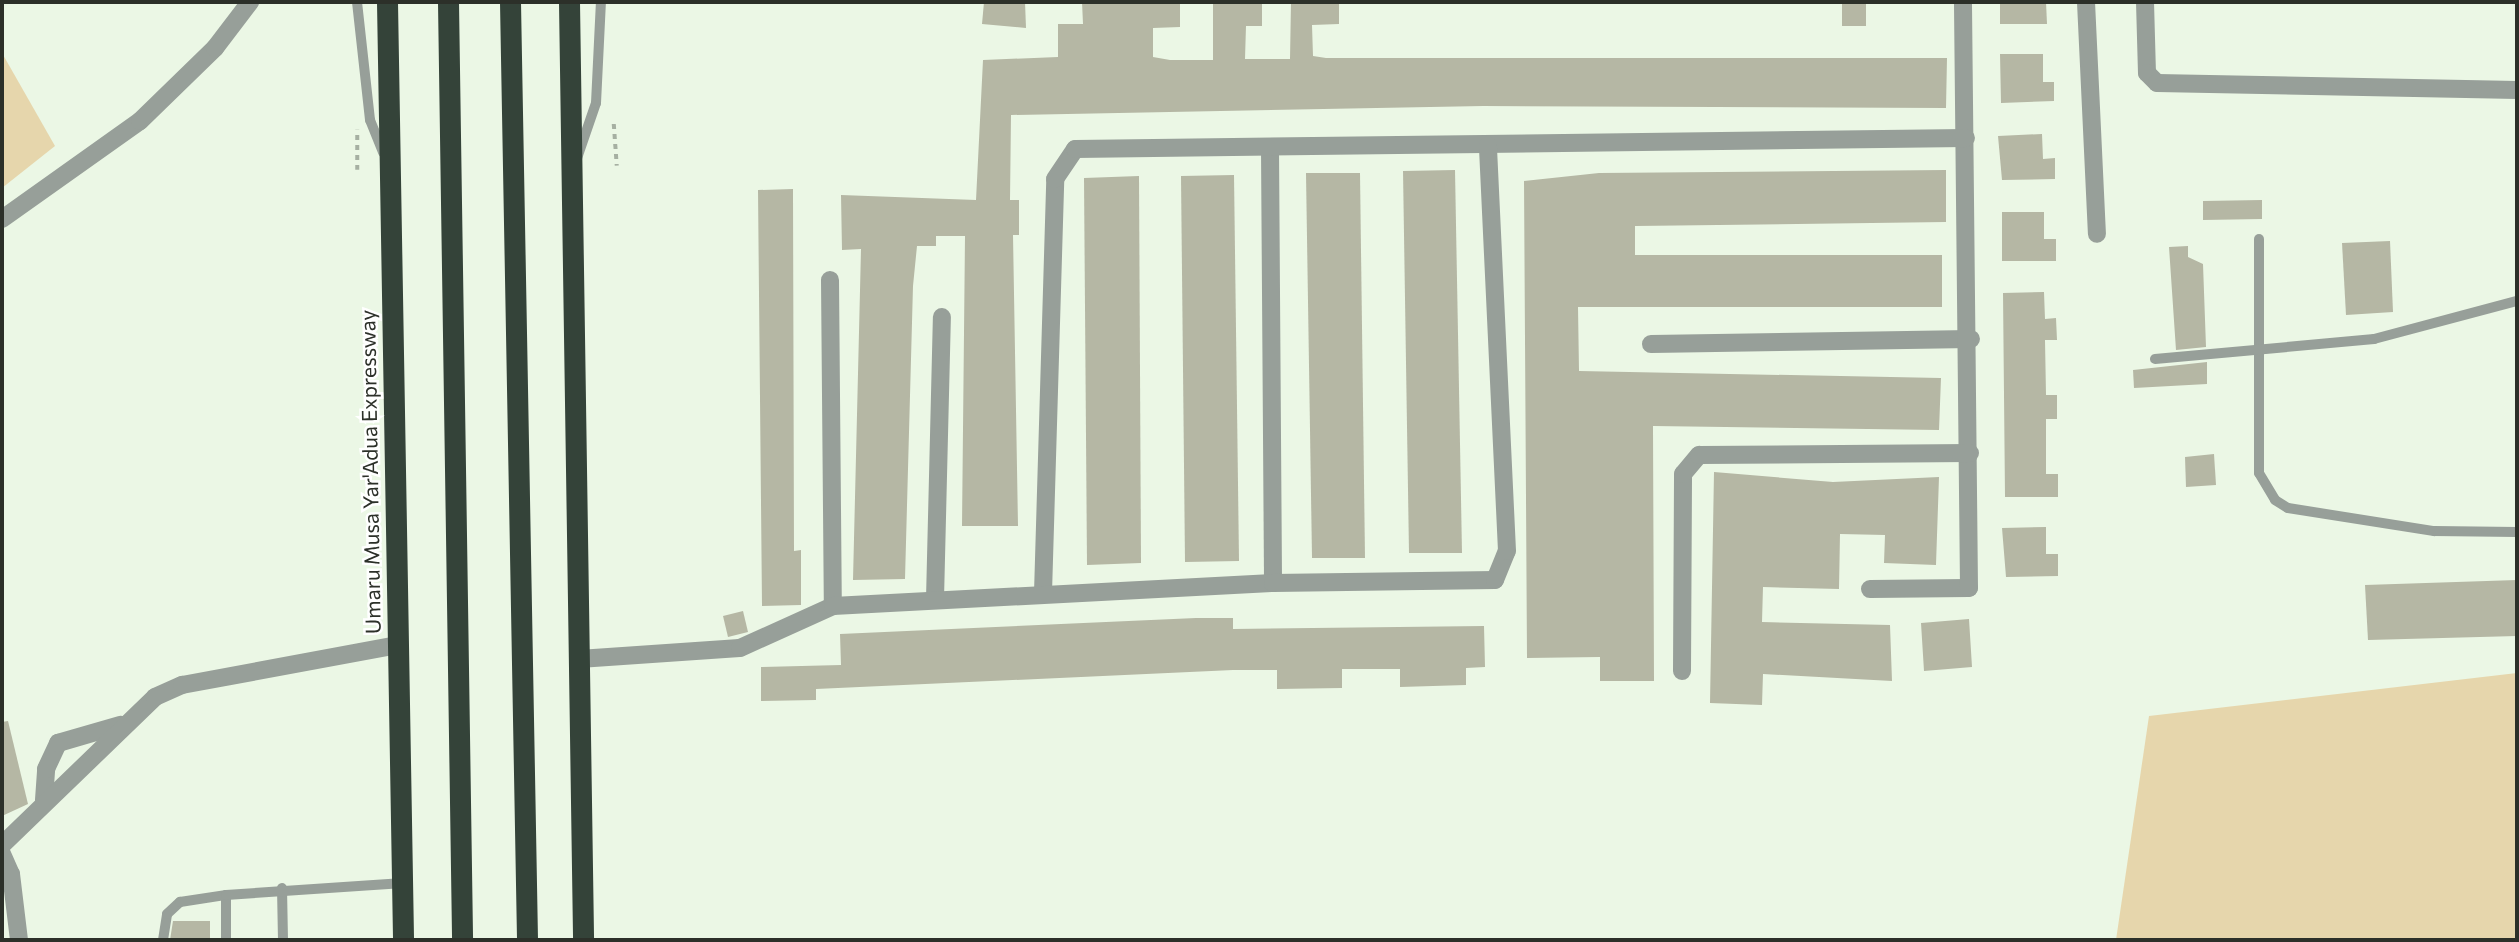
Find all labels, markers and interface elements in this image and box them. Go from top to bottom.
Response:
street label: Umaru Musa Yar'Adua Expressway [355,310,385,634]

